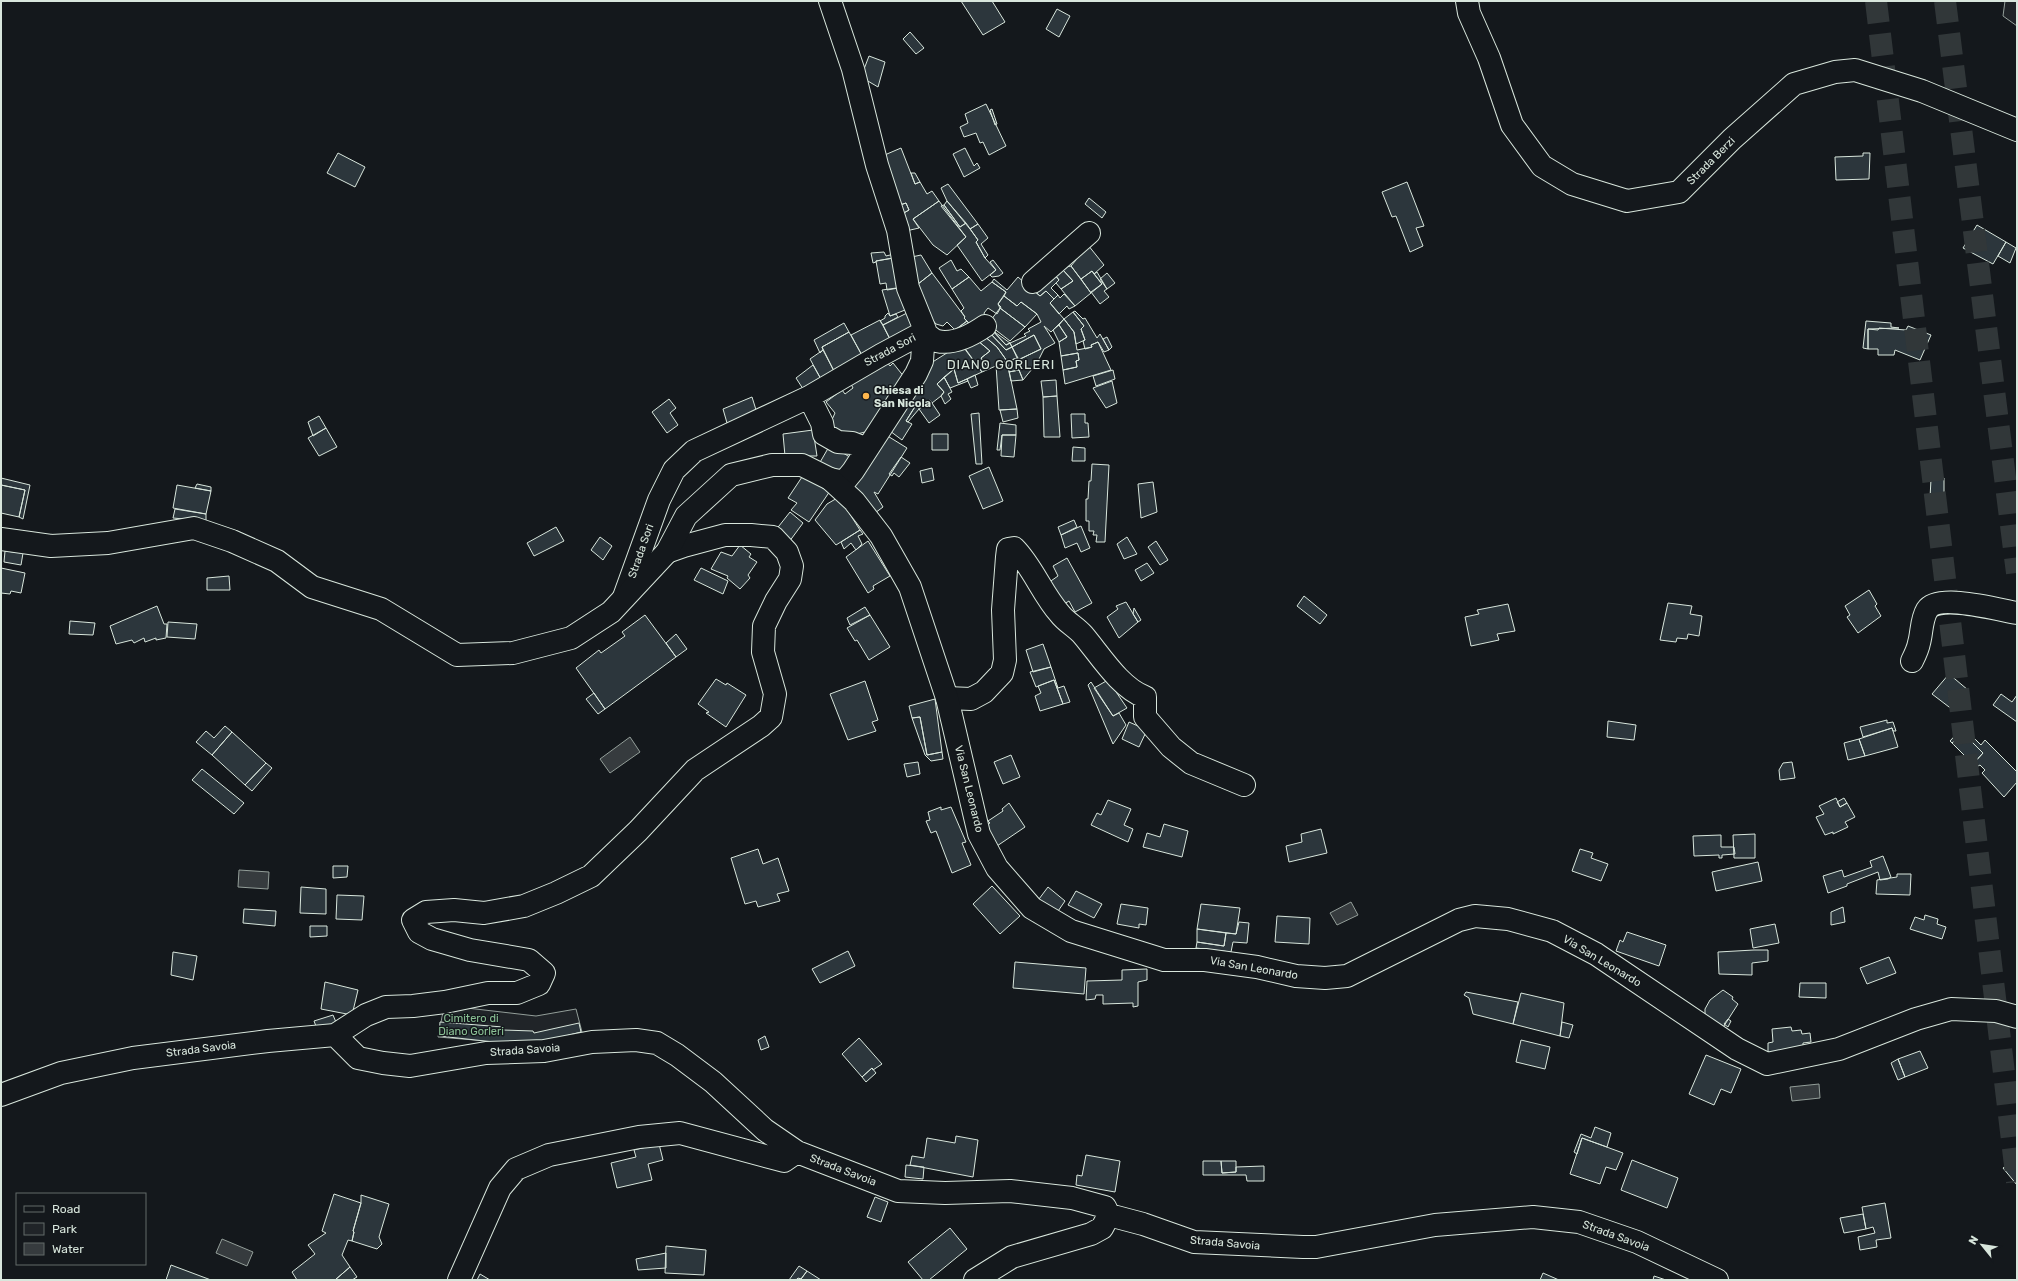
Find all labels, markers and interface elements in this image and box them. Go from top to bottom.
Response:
street label: Strada Berzi [1684,134,1738,188]
street label: Strada Sori [862,331,918,369]
district label: DIANO GORLERI [947,357,1055,372]
place label: Chiesa di San Nicola [874,384,931,410]
marker: Chiesa di San Nicola [861,391,871,401]
street label: Strada Sori [626,522,656,580]
street label: Via San Leonardo [952,744,986,834]
street label: Via San Leonardo [1560,932,1644,990]
street label: Via San Leonardo [1209,954,1299,982]
park label: Cimitero di Diano Gorleri [438,1012,504,1038]
street label: Strada Savoia [165,1038,237,1060]
street label: Strada Savoia [489,1041,561,1059]
street label: Strada Savoia [808,1151,878,1189]
legend [16,1193,146,1265]
text: Road [52,1202,80,1216]
street label: Strada Savoia [1581,1218,1651,1254]
text: Park [52,1222,78,1236]
north arrow [1962,1225,2002,1265]
street label: Strada Savoia [1189,1233,1261,1253]
text: N [1966,1234,1981,1247]
text: Water [52,1242,84,1256]

